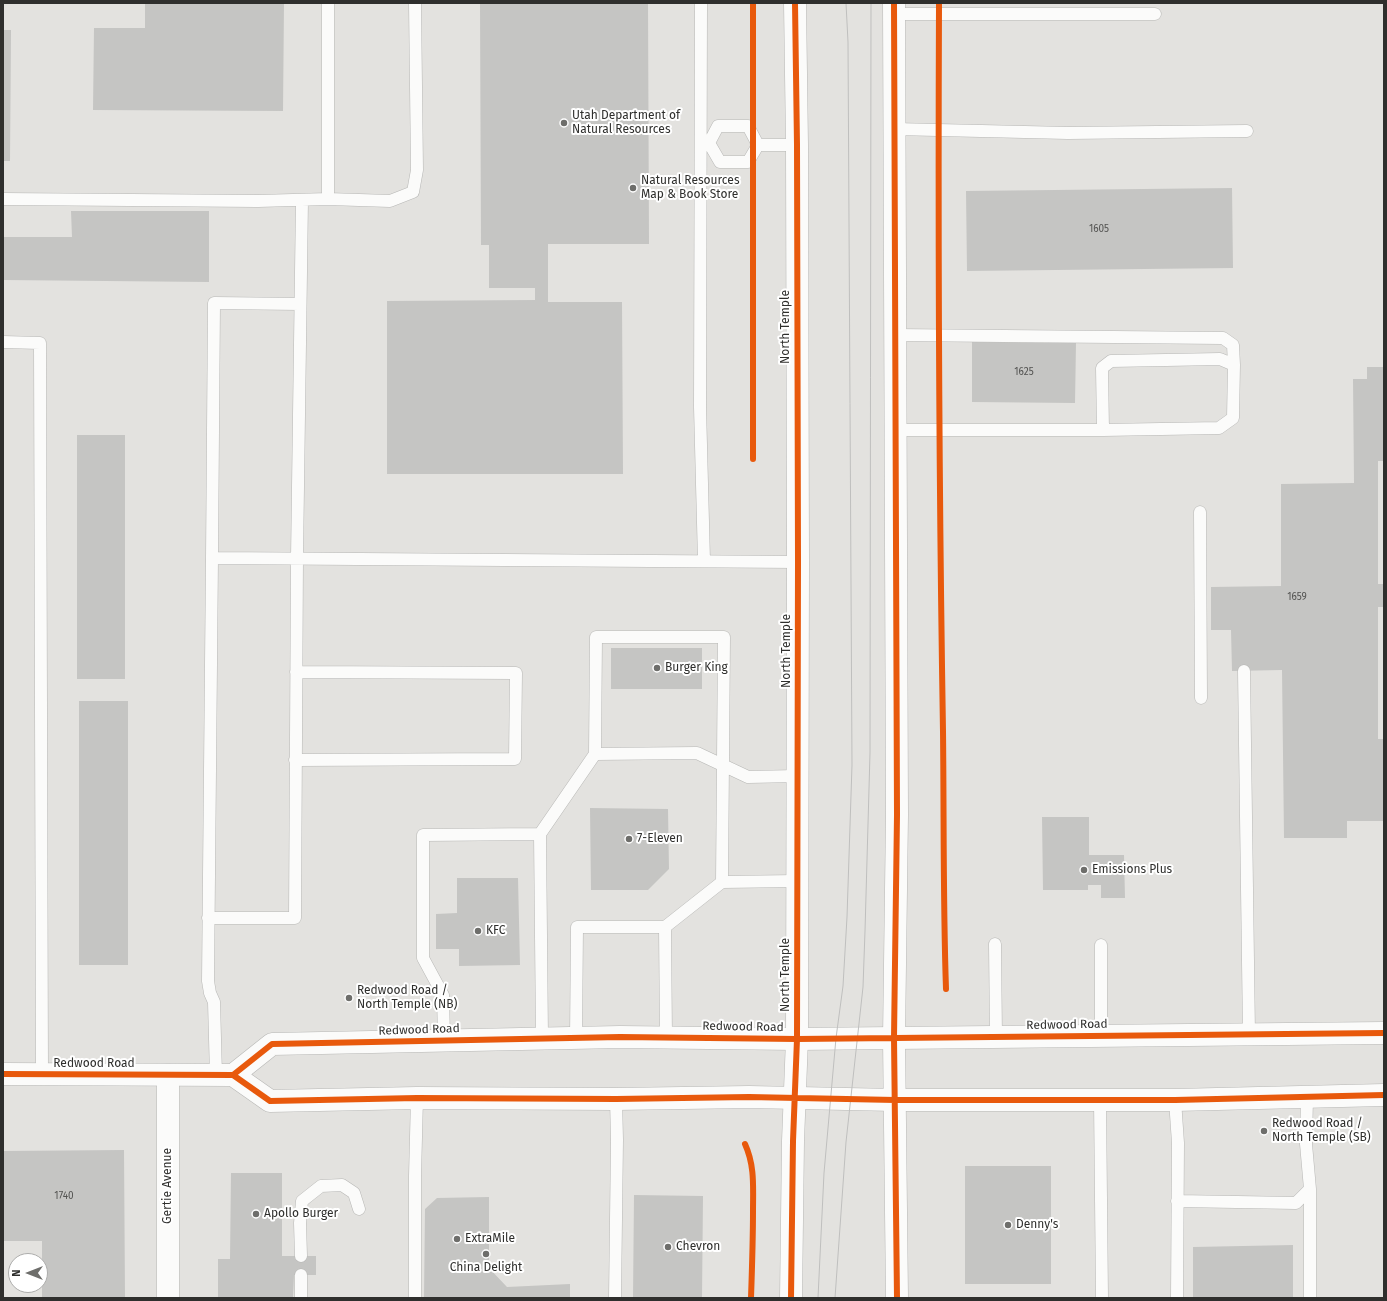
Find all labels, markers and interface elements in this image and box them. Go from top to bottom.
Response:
place label: Utah Department of Natural Resources [572,109,680,137]
marker: Utah Department of Natural Resources [559,118,569,128]
place label: Natural Resources Map & Book Store [641,174,739,202]
marker: Natural Resources Map & Book Store [628,183,638,193]
house number: 1605 [1089,223,1109,235]
street label: North Temple [779,290,793,364]
house number: 1625 [1014,366,1034,378]
house number: 1659 [1287,591,1307,603]
street label: North Temple [780,614,794,688]
place label: Burger King [665,661,728,675]
marker: Burger King [652,663,662,673]
place label: 7-Eleven [637,832,683,846]
marker: 7-Eleven [624,834,634,844]
place label: Emissions Plus [1092,863,1172,877]
marker: Emissions Plus [1079,865,1089,875]
place label: KFC [486,924,505,938]
marker: KFC [473,926,483,936]
street label: North Temple [779,938,793,1012]
place label: Redwood Road / North Temple (NB) [357,984,457,1012]
marker: Redwood Road / North Temple (NB) [344,993,354,1003]
street label: Redwood Road [1026,1017,1108,1033]
street label: Redwood Road [702,1019,784,1035]
street label: Redwood Road [378,1021,460,1039]
street label: Redwood Road [53,1057,135,1071]
place label: Redwood Road / North Temple (SB) [1272,1117,1371,1145]
marker: Redwood Road / North Temple (SB) [1259,1126,1269,1136]
street label: Gertie Avenue [161,1148,175,1224]
house number: 1740 [54,1190,74,1202]
place label: Apollo Burger [264,1207,338,1221]
marker: Apollo Burger [251,1209,261,1219]
place label: Denny's [1016,1218,1058,1232]
marker: Denny's [1003,1220,1013,1230]
place label: ExtraMile [465,1232,515,1246]
marker: ExtraMile [452,1234,462,1244]
place label: Chevron [676,1240,720,1254]
marker: Chevron [663,1242,673,1252]
marker: China Delight [481,1249,491,1259]
north arrow [8,1253,48,1293]
place label: China Delight [450,1261,522,1275]
text: N [10,1269,23,1277]

